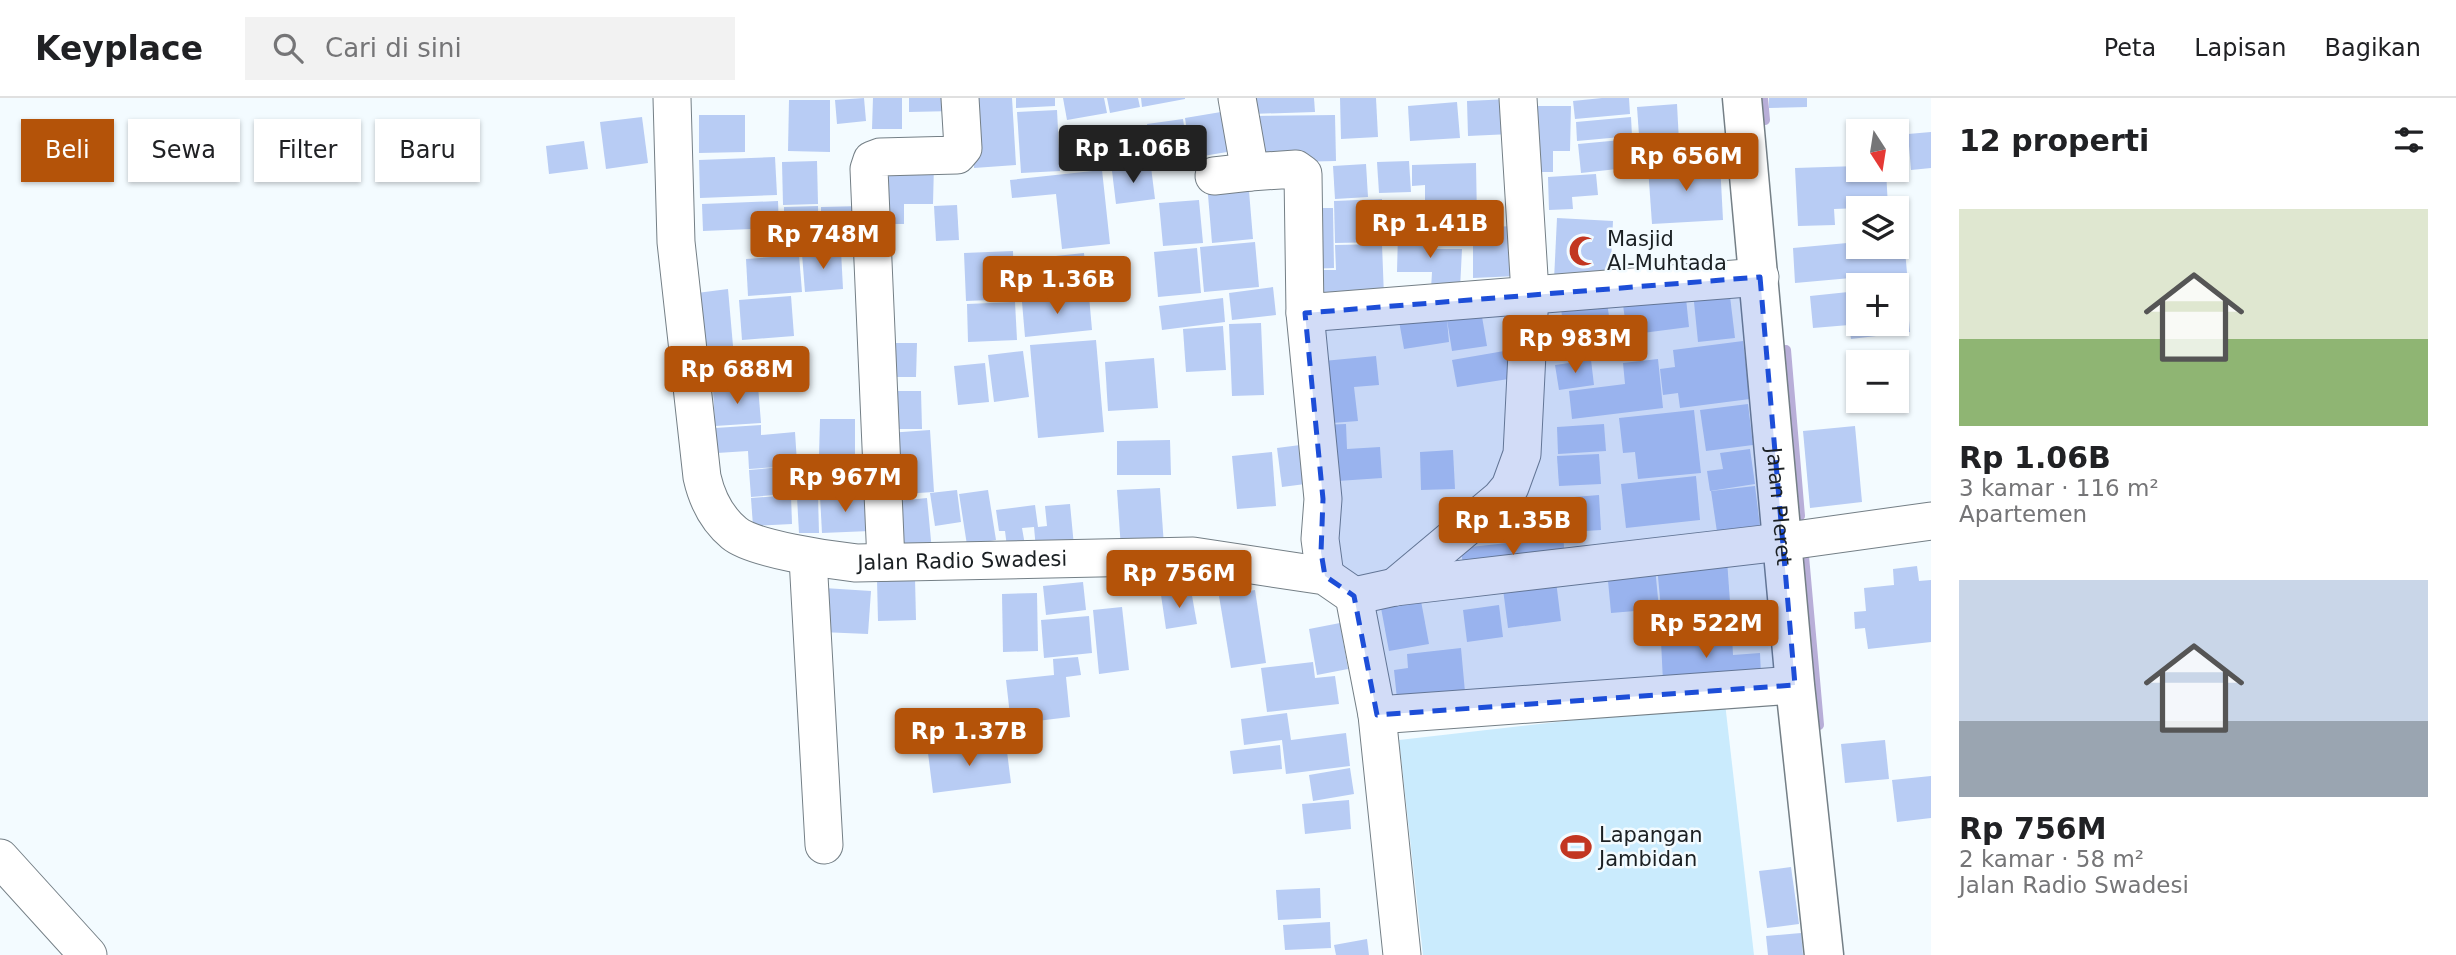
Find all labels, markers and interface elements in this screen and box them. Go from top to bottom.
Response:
search box [245,17,735,80]
text: Keyplace [35,29,203,68]
icon: search [269,29,307,67]
text: Cari di sini [325,33,462,63]
text: Peta [2104,34,2156,62]
text: Lapisan [2194,34,2287,62]
text: Bagikan [2325,34,2421,62]
chip: Beli [21,119,114,182]
chip: Sewa [128,119,240,182]
chip: Filter [254,119,361,182]
chip: Baru [375,119,480,182]
north arrow [1846,119,1909,182]
map controls [1846,119,1909,413]
icon: filters [2390,121,2428,159]
text: 12 properti [1959,123,2149,158]
pin: Rp 1.06B [1061,126,1205,185]
pin: Rp 656M [1621,134,1751,193]
text: Rp 1.06B [1075,135,1191,161]
text: Rp 656M [1629,143,1743,169]
button: layers [1846,196,1909,259]
pin: Rp 1.41B [1358,200,1502,260]
text: Rp 1.41B [1372,210,1488,236]
pin: Rp 748M [758,212,888,271]
text: Rp 748M [766,221,880,247]
place label: Masjid Al-Muhtada [1607,227,1727,275]
mosque icon: Masjid Al-Muhtada [1567,234,1601,268]
icon: home [2131,254,2257,380]
pin: Rp 1.36B [985,256,1129,316]
text: Rp 1.36B [999,266,1115,292]
button: + [1846,273,1909,336]
pin: Rp 983M [1510,316,1640,375]
text: Rp 983M [1518,325,1632,351]
pin: Rp 688M [672,346,802,406]
button: − [1846,350,1909,413]
text: Rp 688M [680,356,794,382]
text: Rp 1.06B [1959,440,2111,475]
street label: Jalan Pleret [1761,444,1796,566]
pin: Rp 967M [780,454,910,514]
text: Rp 967M [788,464,902,490]
text: 3 kamar · 116 m² [1959,475,2159,501]
pin: Rp 1.35B [1441,498,1585,557]
text: Apartemen [1959,501,2087,527]
text: Rp 1.35B [1455,507,1571,533]
street label: Jalan Radio Swadesi [855,547,1067,575]
pin: Rp 756M [1114,550,1244,610]
text: Rp 756M [1122,560,1236,586]
pin: Rp 522M [1641,601,1771,660]
text: Rp 522M [1649,610,1763,636]
icon: home [2131,625,2257,751]
pin: Rp 1.37B [897,708,1041,768]
text: Rp 1.37B [911,718,1027,744]
text: Rp 756M [1959,811,2107,846]
place label: Lapangan Jambidan [1597,823,1703,871]
sports icon: Lapangan Jambidan [1559,830,1593,864]
text: 2 kamar · 58 m² [1959,846,2144,872]
text: Jalan Radio Swadesi [1959,872,2189,898]

